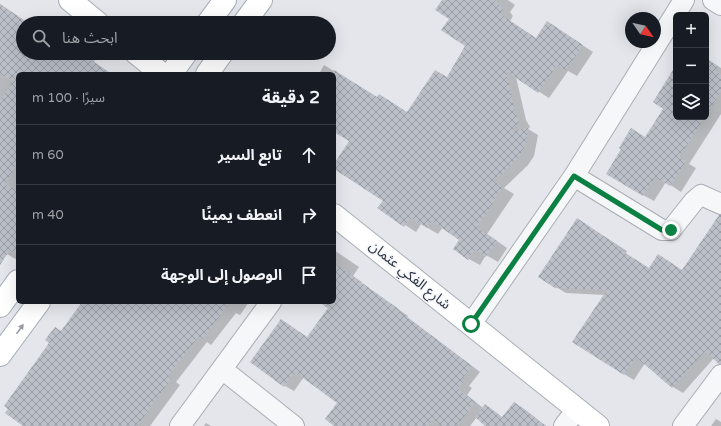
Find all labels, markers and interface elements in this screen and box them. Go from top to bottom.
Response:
north arrow [625,12,661,48]
map controls [673,12,709,120]
button: + [673,12,709,48]
search box [16,16,336,60]
icon: search [30,27,52,49]
text: ابحث هنا [62,29,118,47]
button: − [673,48,709,84]
button: layers [673,84,709,120]
text: 2 دقيقة [262,87,320,108]
text: سيرًا · 100 m [32,90,105,106]
icon: ahead [298,144,320,166]
text: تابع السير [218,146,282,164]
text: 60 m [32,147,64,163]
icon: right [298,204,320,226]
text: انعطف يمينًا [201,206,282,224]
text: 40 m [32,207,64,223]
route end [662,221,680,239]
street label: شارع الفكي عثمان [364,237,454,315]
icon: arrive [298,264,320,286]
text: الوصول إلى الوجهة [161,266,282,284]
route start [462,315,480,333]
one-way arrow [15,323,24,334]

